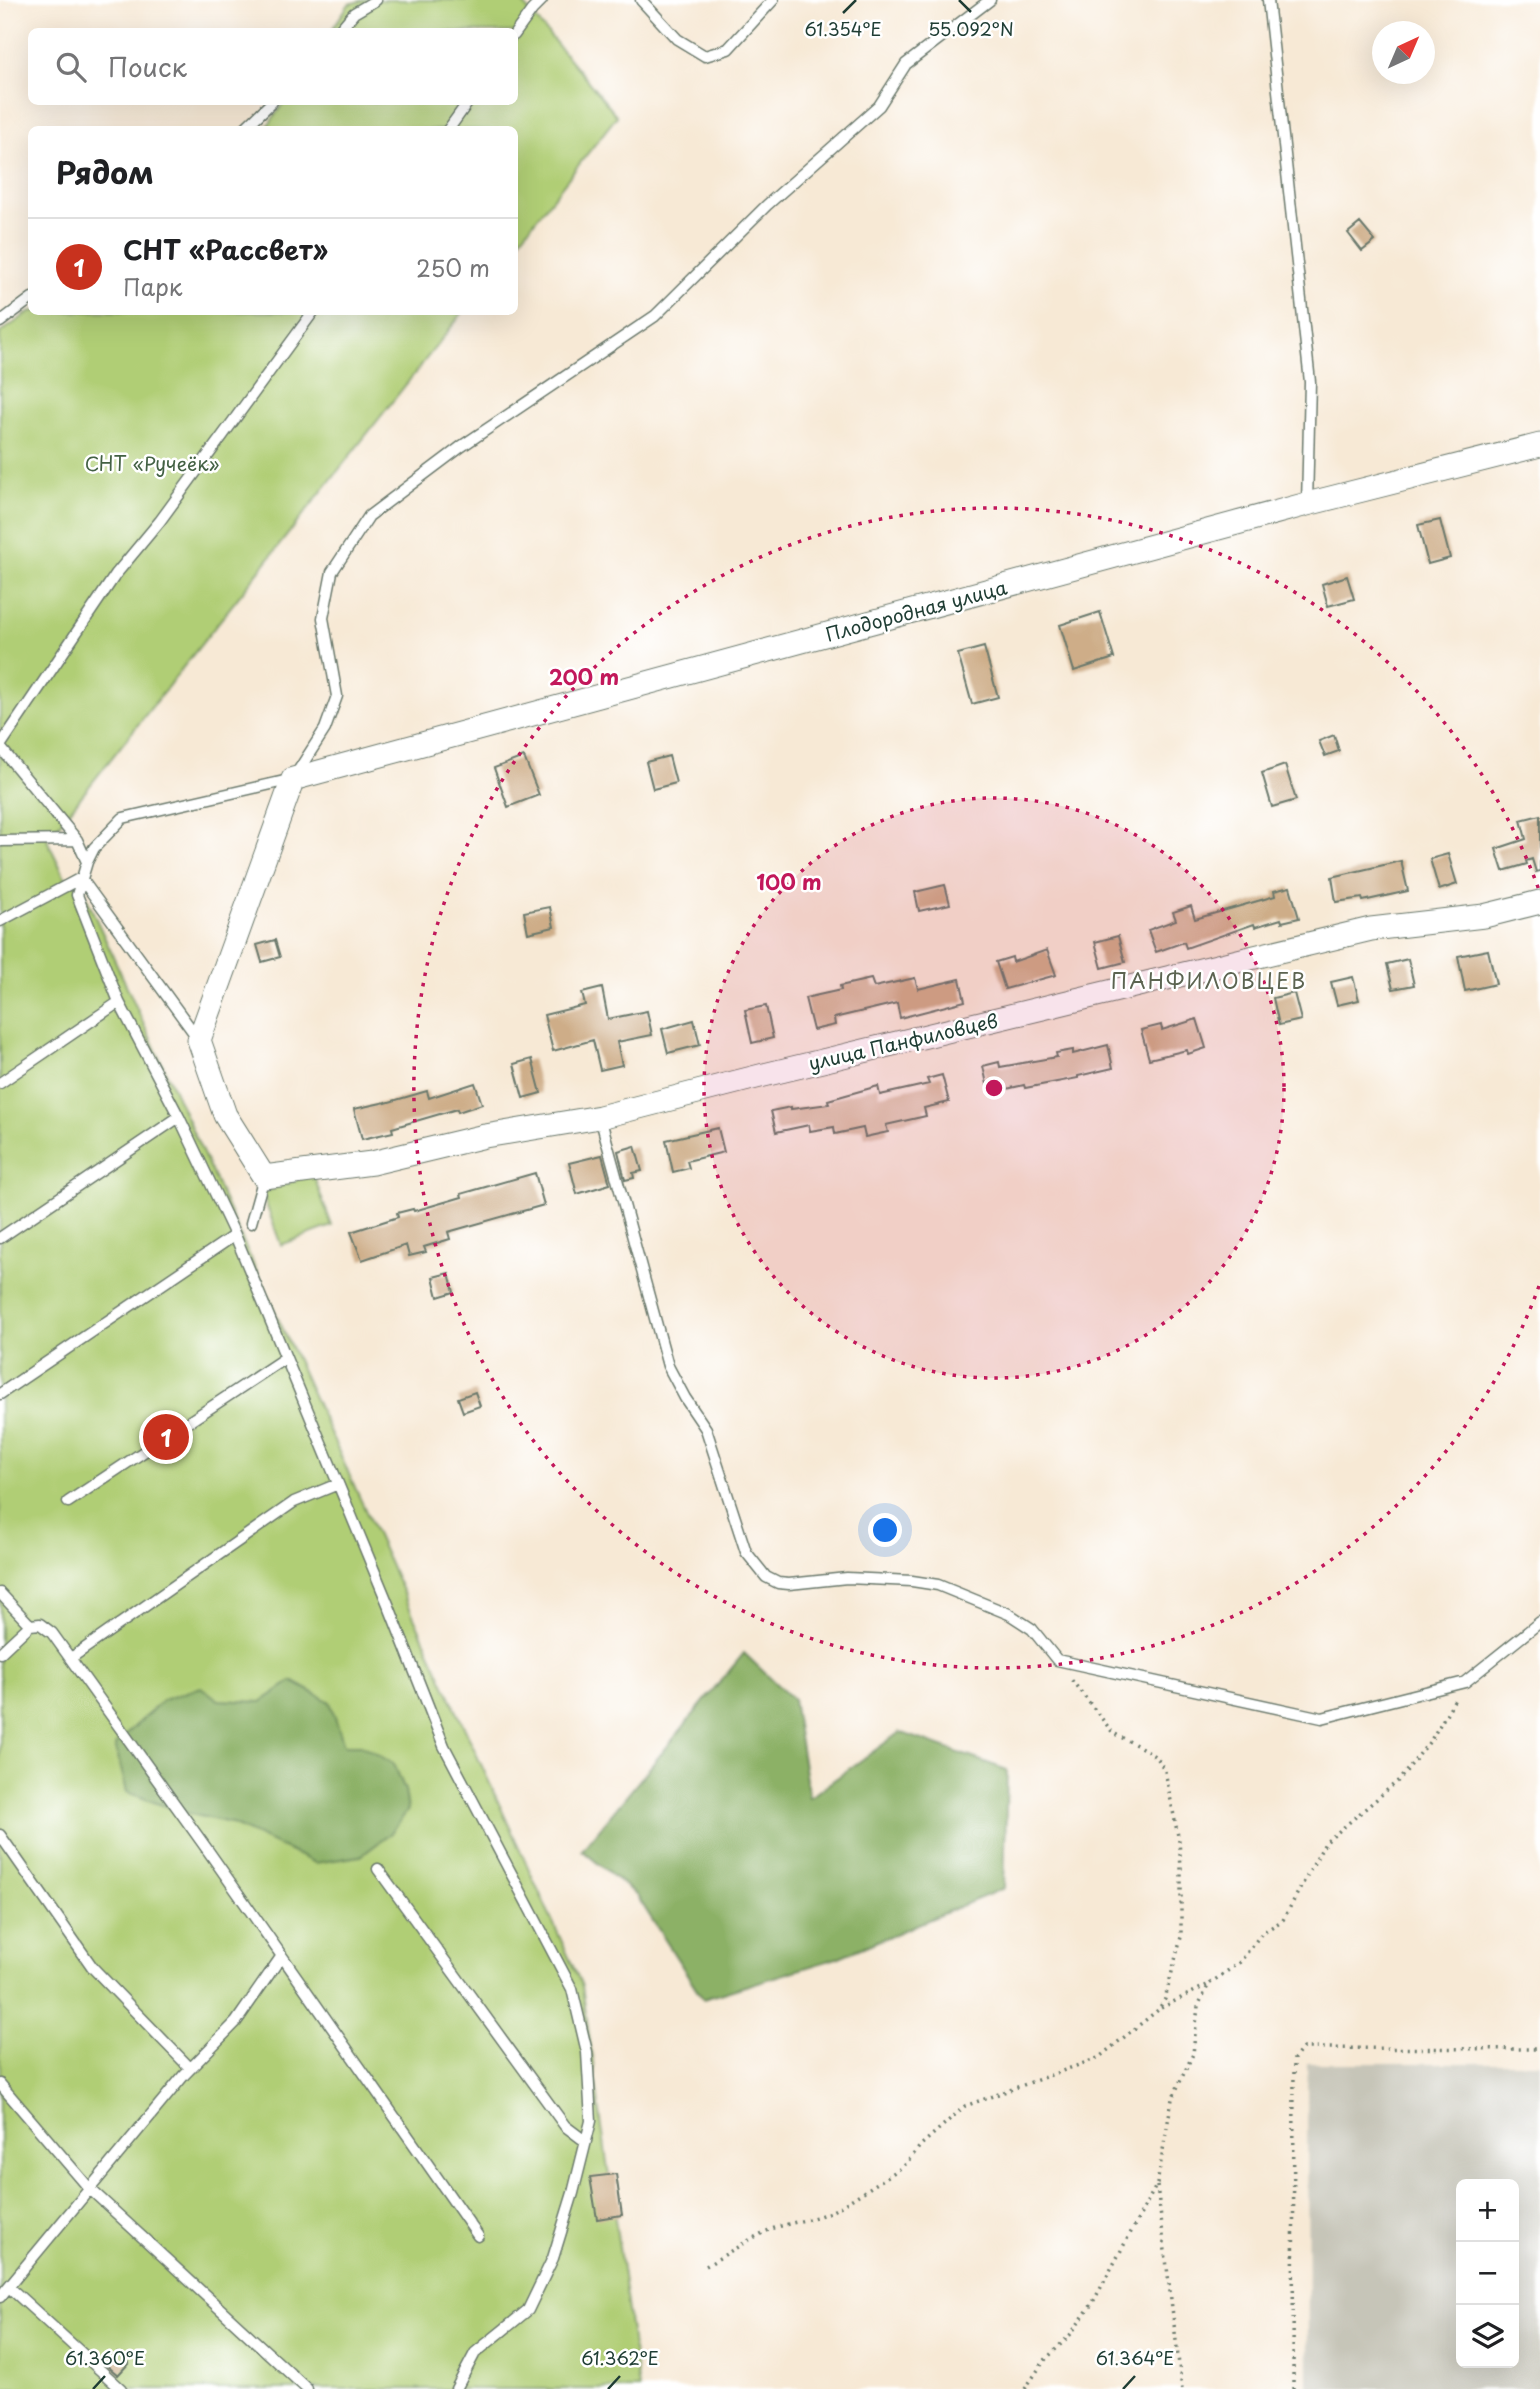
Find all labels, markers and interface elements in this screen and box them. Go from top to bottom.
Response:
text: 61.354°E [804,15,882,42]
text: 55.092°N [928,15,1014,42]
north arrow [1372,21,1435,84]
search box [28,28,518,105]
text: Поиск [108,47,187,86]
icon: search [52,48,90,86]
text: Рядом [56,149,154,194]
text: СНТ «Рассвет» [123,230,328,269]
text: 1 [74,250,85,285]
text: 250 m [416,250,490,285]
text: Парк [123,269,182,304]
park label: СНТ «Ручеёк» [85,449,219,477]
street label: Плодородная улица [822,572,1010,648]
text: 200 m [549,660,619,692]
text: 100 m [756,865,822,897]
district label: ПАНФИЛОВЦЕВ [1111,964,1307,996]
street label: улица Панфиловцев [806,1006,1000,1076]
centre of rings [982,1076,1006,1100]
pin: 1 [143,1411,189,1463]
your location [868,1513,902,1547]
map controls [1456,2179,1519,2368]
button: + [1456,2179,1519,2242]
button: − [1456,2242,1519,2305]
button: layers [1456,2305,1519,2368]
text: 61.360°E [65,2344,145,2371]
text: 61.362°E [581,2344,659,2371]
text: 61.364°E [1096,2344,1174,2371]

